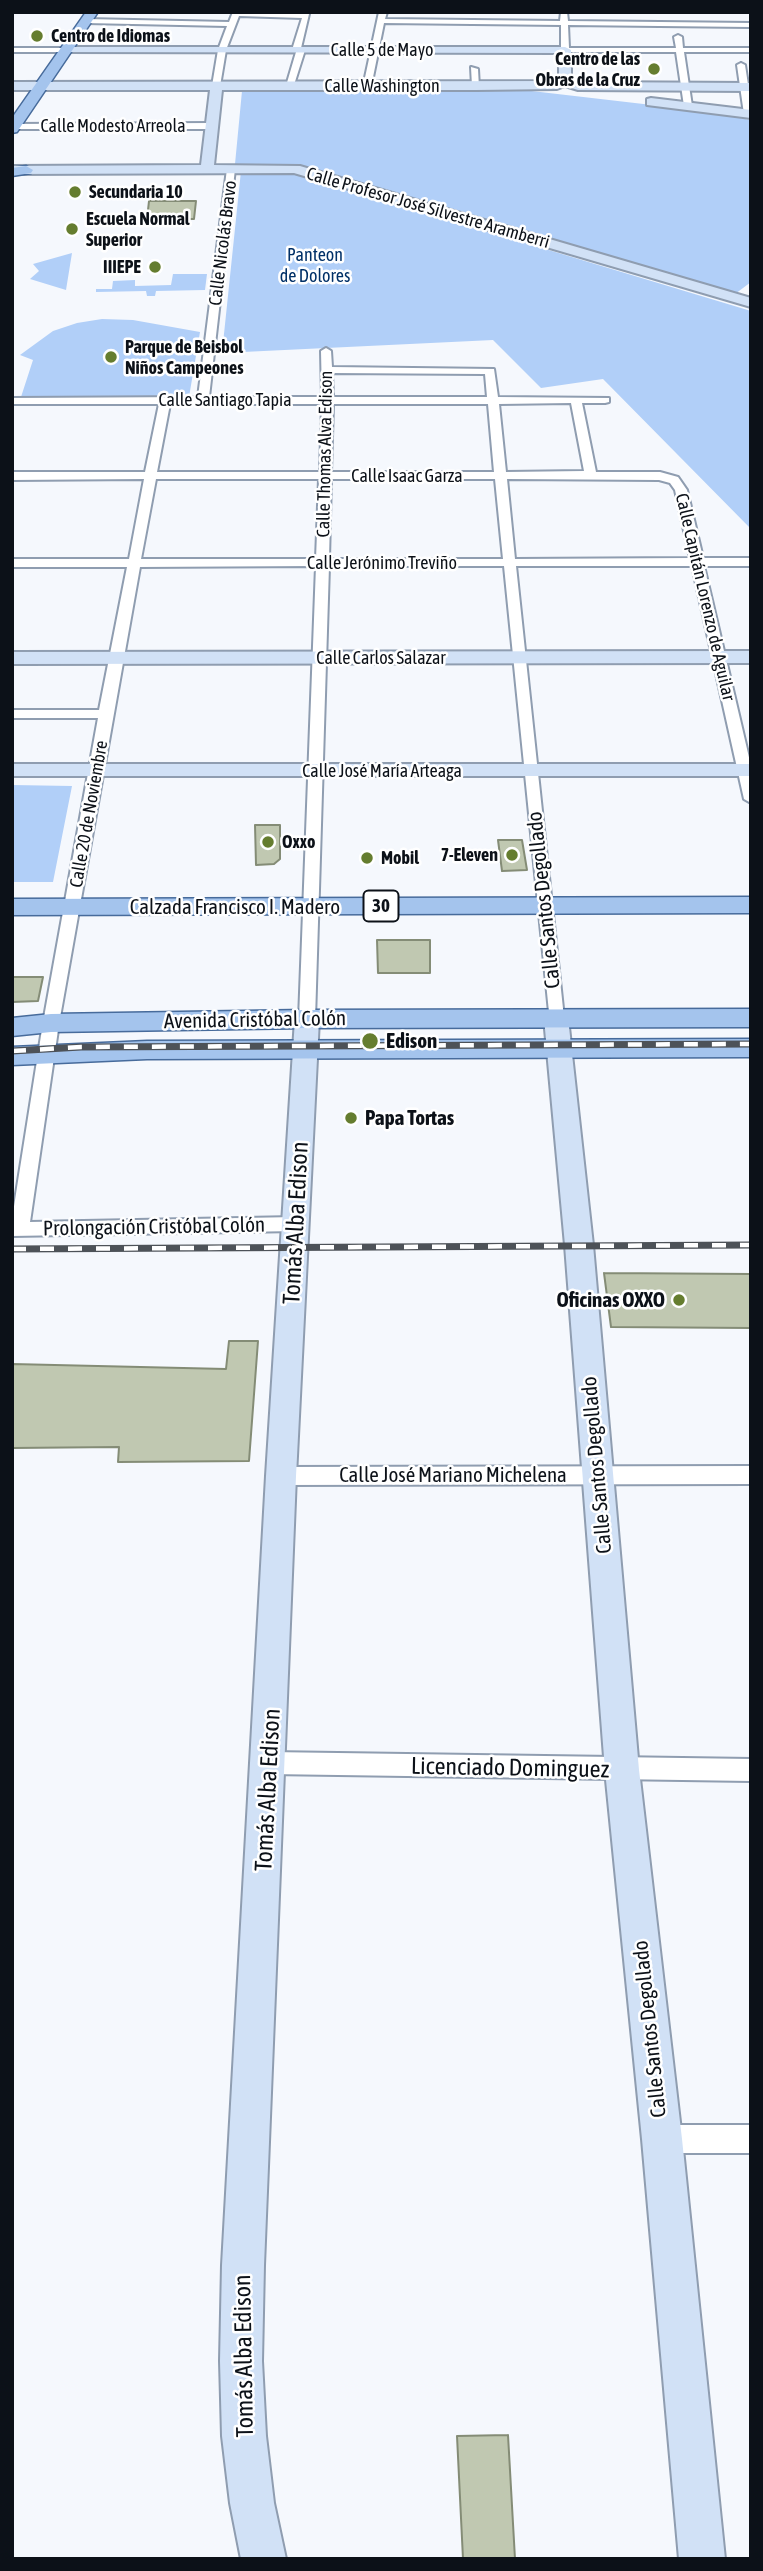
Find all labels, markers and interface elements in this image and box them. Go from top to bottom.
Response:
place label: Centro de Idiomas [51,25,170,47]
marker: Centro de Idiomas [29,28,45,44]
street label: Calle 5 de Mayo [331,39,433,61]
place label: Centro de las Obras de la Cruz [535,48,640,90]
marker: Centro de las Obras de la Cruz [646,61,662,77]
street label: Calle Washington [324,75,440,97]
street label: Calle Modesto Arreola [40,115,186,137]
street label: Calle Profesor José Silvestre Aramberri [304,163,552,253]
street label: Calle Nicolás Bravo [205,179,241,307]
place label: Secundaria 10 [89,181,183,203]
marker: Secundaria 10 [67,184,83,200]
place label: Escuela Normal Superior [86,208,190,250]
marker: Escuela Normal Superior [64,221,80,237]
park label: Panteon de Dolores [280,244,350,286]
place label: IIIEPE [103,256,141,278]
marker: IIIEPE [147,259,163,275]
place label: Parque de Beisbol Niños Campeones [125,336,244,378]
marker: Parque de Beisbol Niños Campeones [103,349,119,365]
street label: Calle Thomas Alva Edison [313,370,337,538]
street label: Calle Santiago Tapia [158,389,292,411]
street label: Calle Isaac Garza [351,465,463,487]
street label: Calle Capitán Lorenzo de Aguilar [671,491,739,703]
street label: Calle Jerónimo Treviño [307,552,457,574]
street label: Calle Carlos Salazar [316,647,446,669]
street label: Calle 20 de Noviembre [65,739,113,889]
street label: Calle José María Arteaga [302,760,462,782]
street label: Calle Santos Degollado [522,810,566,990]
place label: Oxxo [282,831,315,853]
marker: Oxxo [260,834,276,850]
place label: 7-Eleven [441,844,498,866]
place label: Mobil [381,847,419,869]
marker: 7-Eleven [504,847,520,863]
marker: Mobil [359,850,375,866]
road number: 30 [364,890,398,922]
street label: Calzada Francisco I. Madero [130,894,340,920]
street label: Avenida Cristóbal Colón [164,1006,346,1034]
place label: Edison [386,1028,437,1054]
marker: Edison [360,1031,380,1051]
place label: Papa Tortas [365,1105,454,1131]
marker: Papa Tortas [343,1110,359,1126]
street label: Tomás Alba Edison [277,1141,315,1305]
street label: Prolongación Cristóbal Colón [43,1212,265,1242]
place label: Oficinas OXXO [556,1287,665,1313]
marker: Oficinas OXXO [671,1292,687,1308]
street label: Calle Santos Degollado [577,1375,617,1555]
street label: Calle José Mariano Michelena [339,1462,567,1488]
street label: Tomás Alba Edison [249,1708,287,1872]
street label: Licenciado Dominguez [411,1752,609,1784]
street label: Calle Santos Degollado [628,1939,672,2119]
street label: Tomás Alba Edison [228,2274,260,2438]

